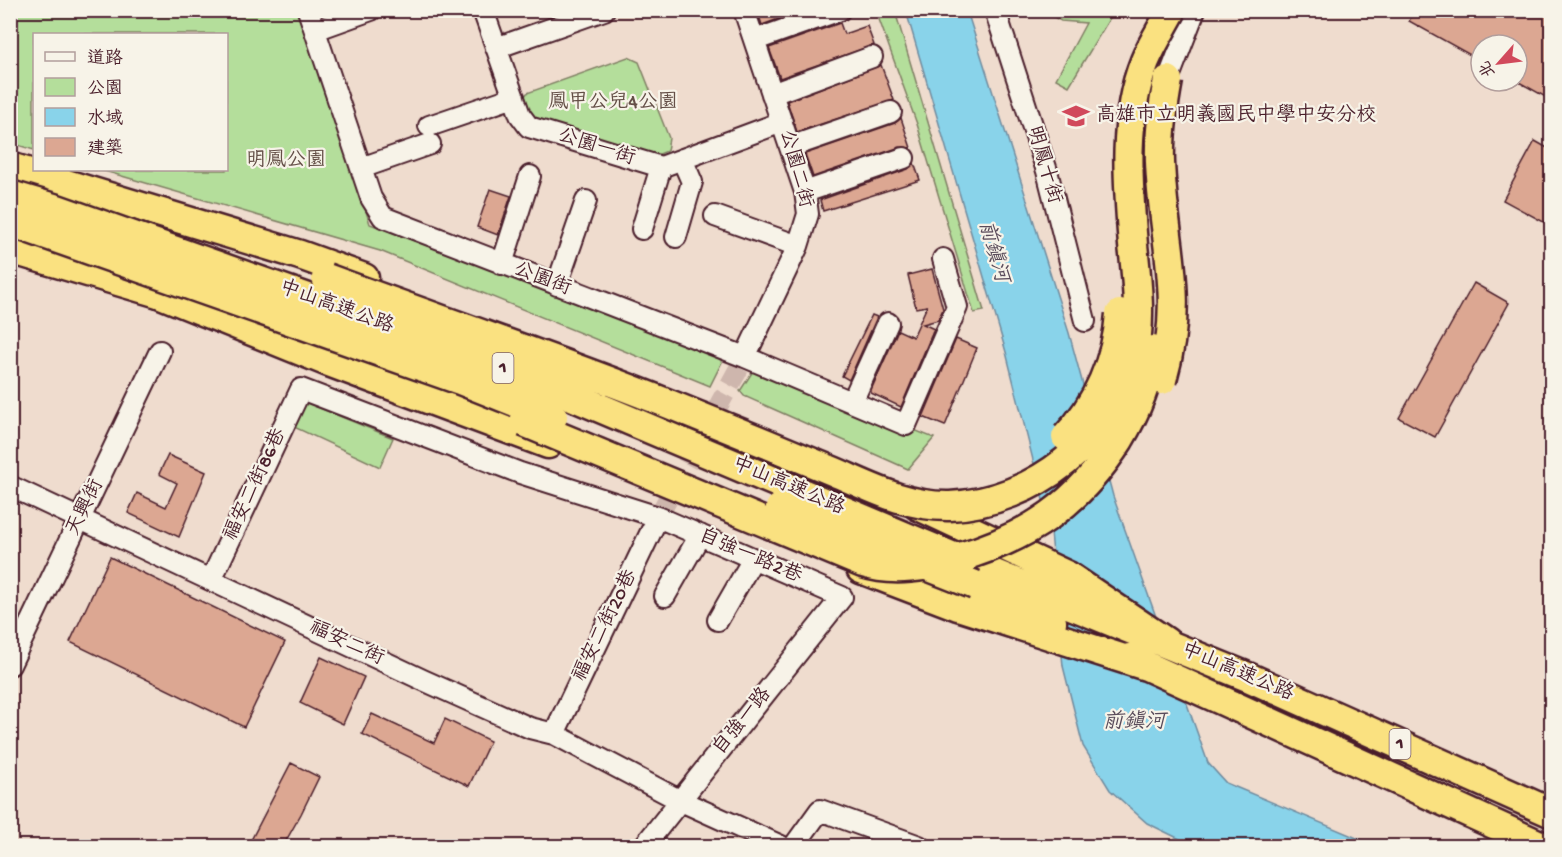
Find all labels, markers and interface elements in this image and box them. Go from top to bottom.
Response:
legend [33,33,228,171]
north arrow [1469,33,1529,93]
text: 道路 [87,48,123,70]
text: 北 [1476,57,1501,80]
text: 公園 [87,79,123,100]
park label: 鳳甲公兒4公園 [548,90,678,115]
school or university icon: 高雄市立明義國民中學中安分校 [1061,101,1091,131]
place label: 高雄市立明義國民中學中安分校 [1096,103,1376,128]
text: 水域 [87,108,123,130]
street label: 明鳳十街 [1021,123,1067,207]
street label: 公園一街 [554,124,638,171]
street label: 公園二街 [774,127,817,211]
text: 建築 [87,138,123,160]
park label: 明鳳公園 [246,149,326,173]
water label: 前鎮河 [971,218,1015,289]
street label: 公園街 [510,258,574,301]
street label: 中山高速公路 [276,275,398,340]
road number: 1 [492,353,514,383]
street label: 福安二街86巷 [218,424,292,545]
street label: 中山高速公路 [728,451,849,521]
street label: 天興街 [62,476,109,540]
street label: 自強一路2巷 [695,523,807,589]
street label: 福安二街20巷 [567,565,643,685]
street label: 福安二街 [305,615,388,671]
street label: 中山高速公路 [1177,637,1298,707]
street label: 自強一路 [707,682,778,760]
water label: 前鎮河 [1103,709,1168,736]
road number: 1 [1390,729,1410,759]

